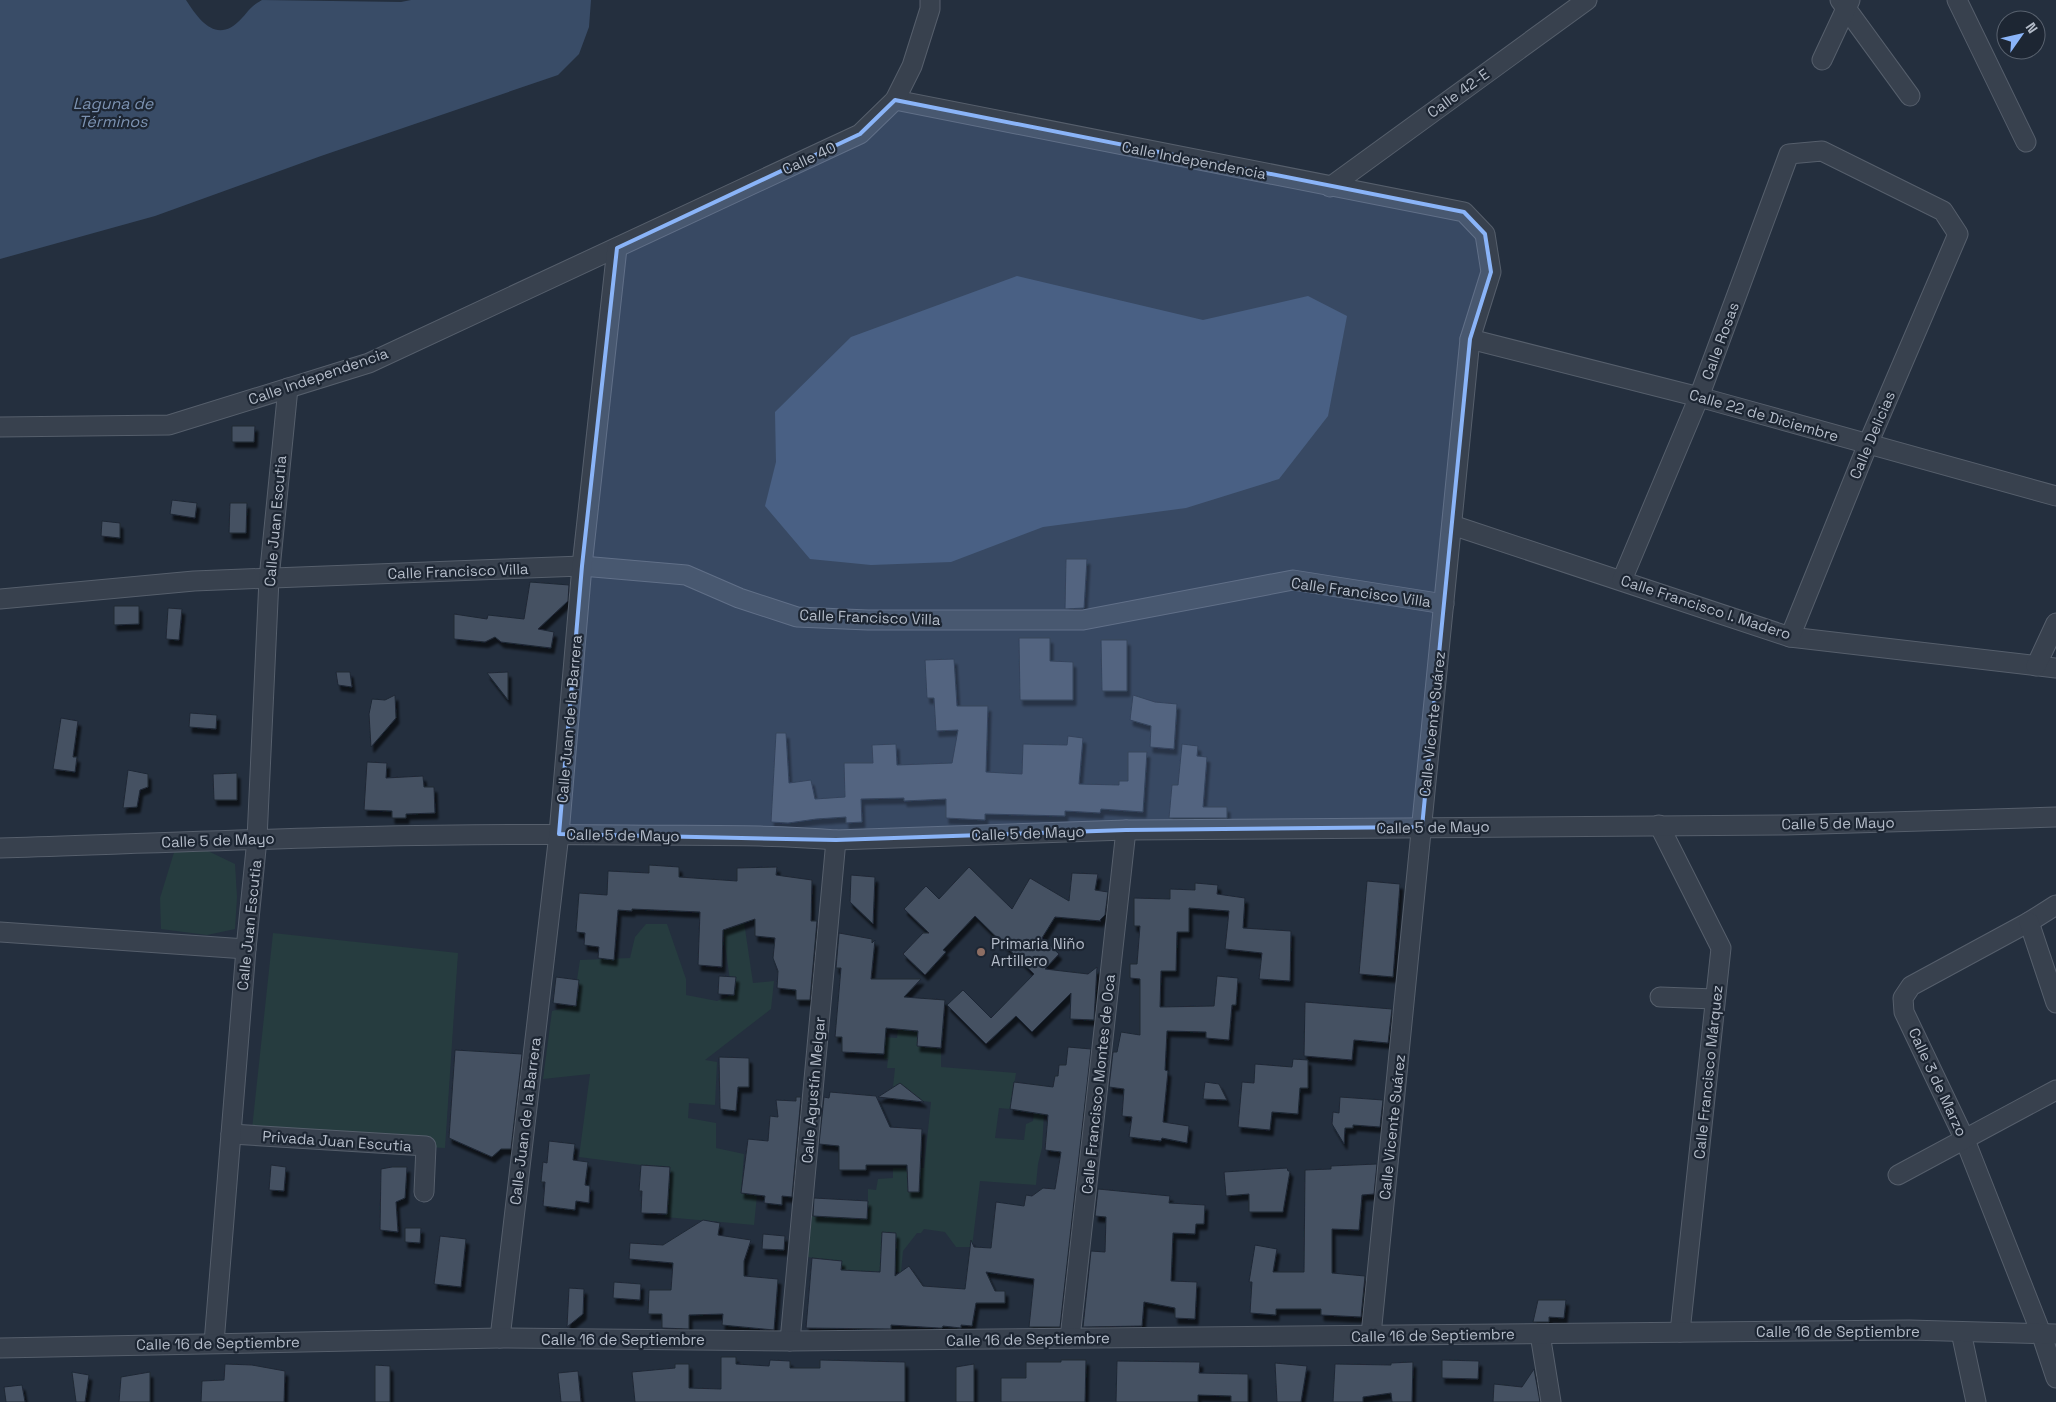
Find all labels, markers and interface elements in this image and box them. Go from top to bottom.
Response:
north arrow [1996,10,2046,60]
text: N [2022,19,2042,37]
street label: Calle 42-E [1423,64,1493,122]
water label: Laguna de Términos [73,93,154,132]
street label: Calle 40 [779,137,839,179]
street label: Calle Independencia [1120,137,1268,183]
street label: Calle Rosas [1697,299,1743,382]
street label: Calle Independencia [246,343,391,409]
street label: Calle 22 de Diciembre [1687,385,1841,445]
street label: Calle Delicias [1845,388,1899,482]
street label: Calle Juan Escutia [260,454,290,587]
street label: Calle Francisco Villa [387,559,529,583]
street label: Calle Francisco I. Madero [1619,571,1793,643]
street label: Calle Francisco Villa [1290,573,1433,611]
street label: Calle Francisco Villa [799,605,941,629]
street label: Calle Juan de la Barrera [552,634,586,804]
street label: Calle Vicente Suárez [1415,650,1449,798]
street label: Calle 5 de Mayo [1781,813,1895,833]
street label: Calle 5 de Mayo [1376,817,1490,837]
street label: Calle 5 de Mayo [971,822,1085,844]
street label: Calle 5 de Mayo [566,825,680,845]
street label: Calle 5 de Mayo [161,829,275,851]
street label: Calle Juan Escutia [233,858,265,991]
place label: Primaria Niño Artillero [991,934,1085,970]
marker: Primaria Niño Artillero [975,946,987,958]
street label: Calle Francisco Montes de Oca [1077,973,1119,1195]
street label: Calle Francisco Márquez [1689,984,1727,1160]
street label: Calle Agustín Melgar [797,1016,829,1164]
street label: Calle 3 de Marzo [1905,1025,1971,1139]
street label: Calle Juan de la Barrera [505,1036,545,1206]
street label: Calle Vicente Suárez [1375,1053,1409,1201]
street label: Privada Juan Escutia [262,1126,413,1156]
street label: Calle 16 de Septiembre [1756,1322,1920,1341]
street label: Calle 16 de Septiembre [1351,1324,1515,1346]
street label: Calle 16 de Septiembre [946,1328,1110,1350]
street label: Calle 16 de Septiembre [541,1330,705,1349]
street label: Calle 16 de Septiembre [136,1332,300,1354]

